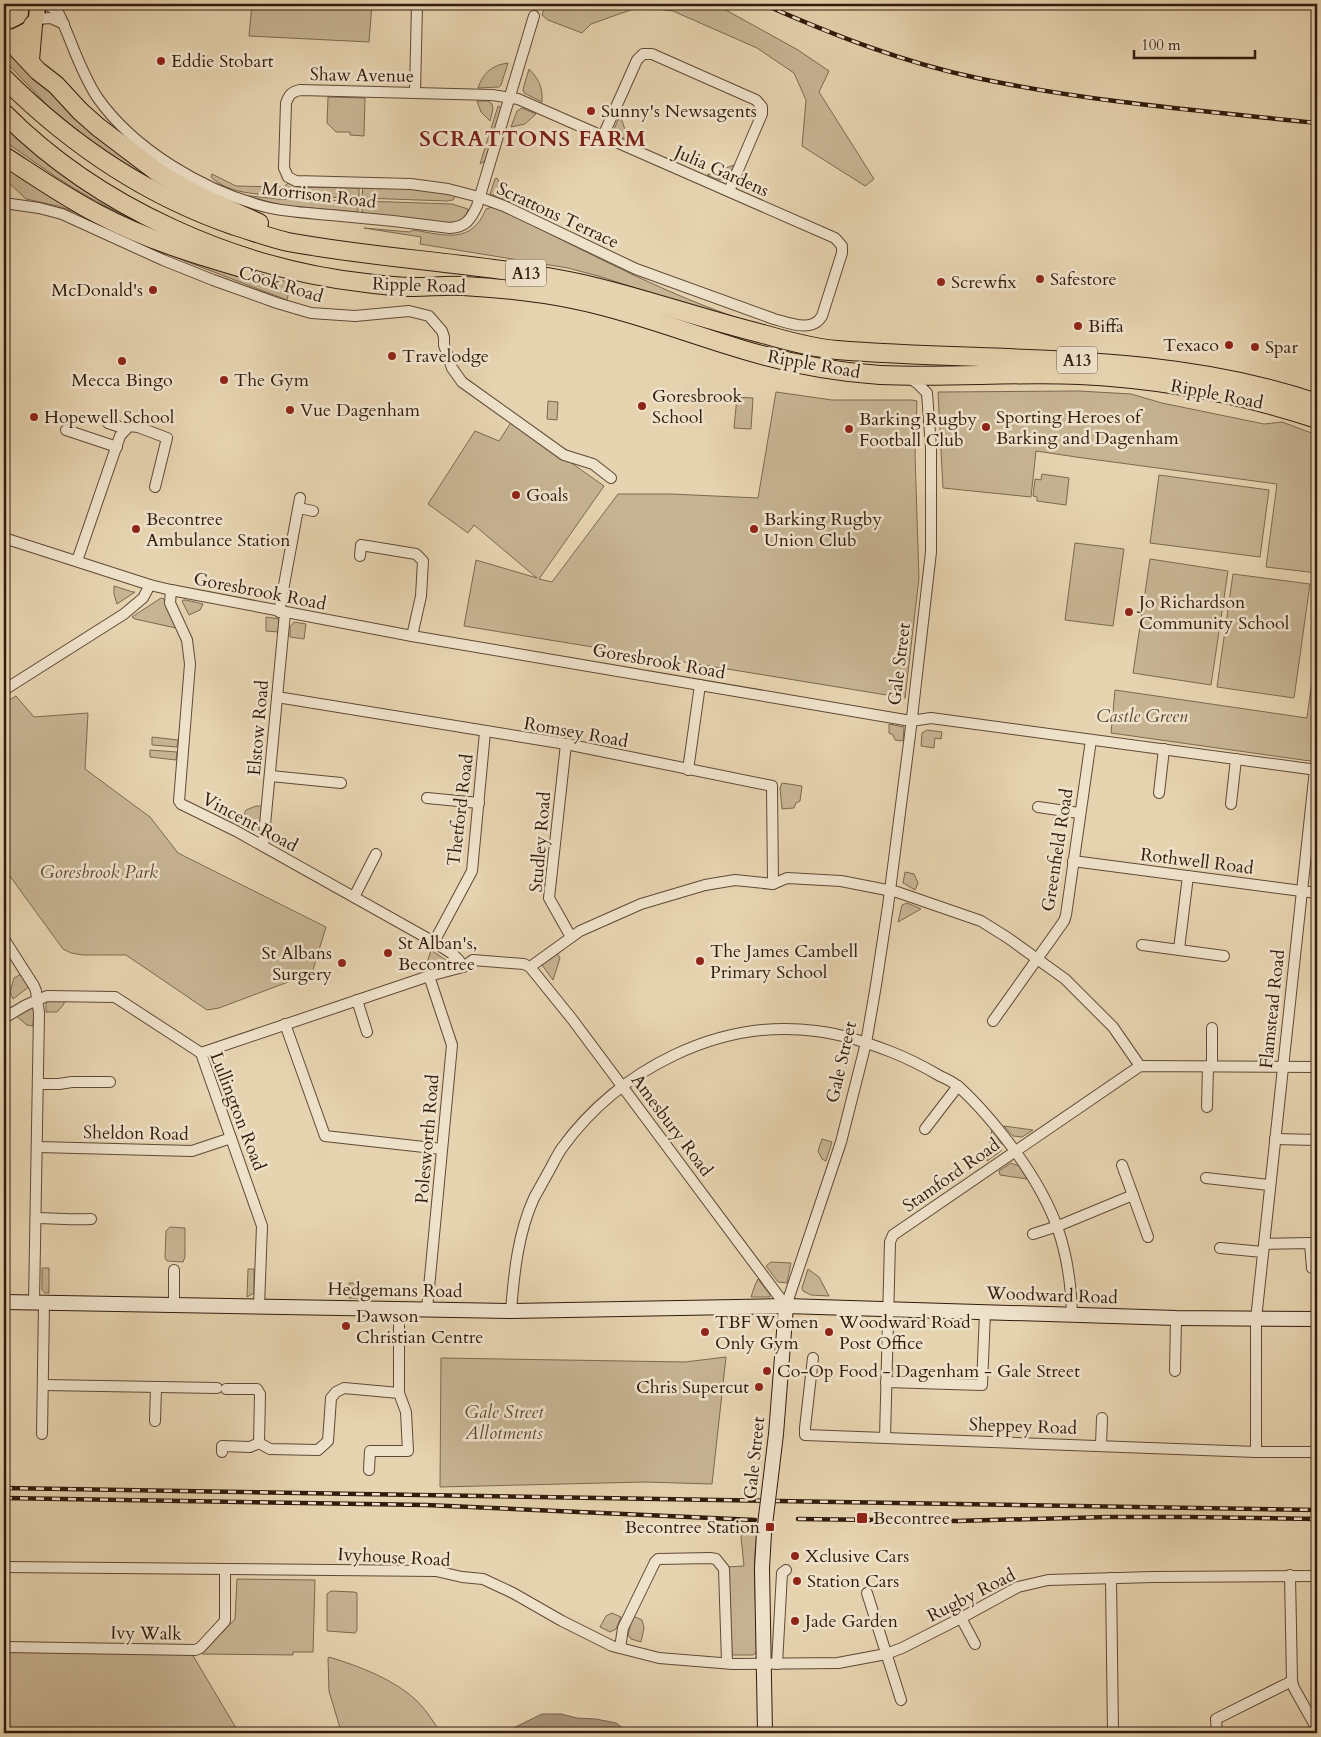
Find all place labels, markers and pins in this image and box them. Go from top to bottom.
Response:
place label: Eddie Stobart [171,49,274,74]
marker: Eddie Stobart [155,55,167,67]
place label: Sunny's Newsagents [601,99,757,124]
marker: Sunny's Newsagents [585,105,597,117]
place label: Safestore [1050,267,1117,292]
place label: Screwfix [951,270,1017,295]
marker: Safestore [1034,273,1046,285]
marker: Screwfix [935,276,947,288]
place label: McDonald's [51,278,143,303]
marker: McDonald's [147,284,159,296]
place label: Biffa [1088,314,1124,339]
marker: Biffa [1072,320,1084,332]
place label: Texaco [1163,333,1219,358]
place label: Spar [1265,335,1298,360]
marker: Texaco [1223,339,1235,351]
marker: Spar [1249,341,1261,353]
place label: Travelodge [402,344,489,369]
marker: Travelodge [386,350,398,362]
marker: Mecca Bingo [116,355,128,367]
place label: Mecca Bingo [71,368,173,393]
place label: The Gym [234,368,310,393]
marker: The Gym [218,374,230,386]
place label: Goresbrook School [652,384,742,430]
place label: Vue Dagenham [300,398,421,423]
marker: Goresbrook School [636,400,648,412]
marker: Vue Dagenham [284,404,296,416]
place label: Hopewell School [44,405,175,430]
place label: Sporting Heroes of Barking and Dagenham [996,405,1179,451]
place label: Barking Rugby Football Club [859,407,978,453]
marker: Hopewell School [28,411,40,423]
marker: Sporting Heroes of Barking and Dagenham [980,421,992,433]
marker: Barking Rugby Football Club [843,423,855,435]
place label: Goals [526,483,568,508]
marker: Goals [510,489,522,501]
place label: Becontree Ambulance Station [146,507,291,553]
place label: Barking Rugby Union Club [764,507,883,553]
marker: Becontree Ambulance Station [130,523,142,535]
marker: Barking Rugby Union Club [748,523,760,535]
place label: Jo Richardson Community School [1136,590,1290,636]
marker: Jo Richardson Community School [1123,606,1135,618]
place label: St Alban's, Becontree [398,931,477,977]
place label: The James Cambell Primary School [710,939,858,985]
place label: St Albans Surgery [261,941,332,987]
marker: St Alban's, Becontree [382,947,394,959]
marker: The James Cambell Primary School [694,955,706,967]
marker: St Albans Surgery [336,957,348,969]
place label: Dawson Christian Centre [356,1304,483,1350]
place label: TBF Women Only Gym [715,1310,820,1356]
place label: Woodward Road Post Office [838,1310,971,1356]
marker: Dawson Christian Centre [340,1320,352,1332]
marker: TBF Women Only Gym [699,1326,711,1338]
marker: Woodward Road Post Office [823,1326,835,1338]
place label: Co-Op Food - Dagenham - Gale Street [777,1359,1080,1384]
marker: Co-Op Food - Dagenham - Gale Street [761,1365,773,1377]
place label: Chris Supercut [636,1375,749,1400]
marker: Chris Supercut [753,1381,765,1393]
place label: Becontree [873,1506,950,1531]
marker: Becontree [855,1511,869,1525]
place label: Becontree Station [625,1515,761,1540]
marker: Becontree Station [764,1521,776,1533]
place label: Xclusive Cars [805,1544,909,1569]
marker: Xclusive Cars [789,1550,801,1562]
place label: Station Cars [807,1569,899,1594]
marker: Station Cars [791,1575,803,1587]
place label: Jade Garden [802,1609,899,1634]
marker: Jade Garden [789,1615,801,1627]

